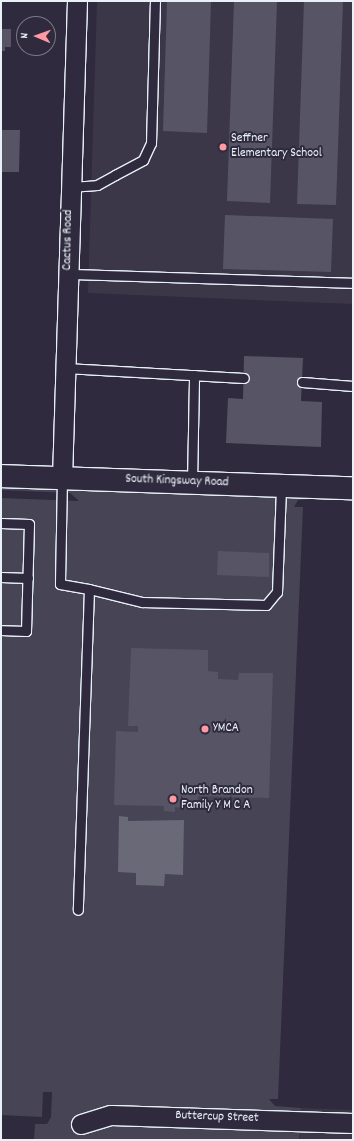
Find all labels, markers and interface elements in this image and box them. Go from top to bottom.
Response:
north arrow [16,16,56,56]
text: N [17,33,33,39]
place label: Seffner Elementary School [231,132,322,163]
marker: Seffner Elementary School [218,142,228,152]
street label: Cactus Road [61,209,77,271]
street label: South Kingsway Road [125,472,229,492]
place label: YMCA [213,721,239,737]
marker: YMCA [200,724,210,734]
place label: North Brandon Family Y M C A [181,784,253,815]
marker: North Brandon Family Y M C A [168,794,178,804]
street label: Buttercup Street [175,1109,259,1127]

